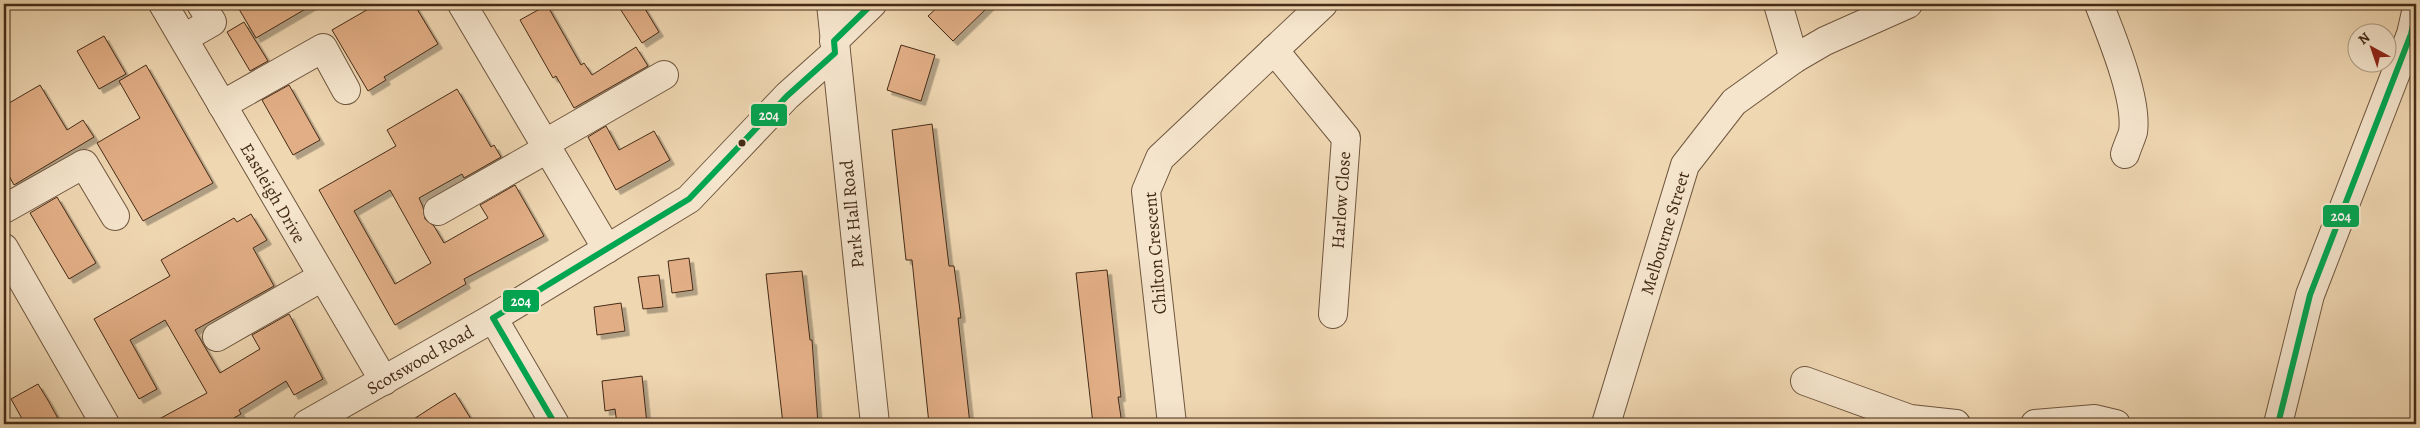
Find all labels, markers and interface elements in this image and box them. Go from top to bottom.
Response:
north arrow [2348,22,2398,72]
text: N [2354,28,2374,49]
line badge: 204 [750,103,788,127]
text: 204 [759,106,780,125]
unlabelled marker [737,138,747,148]
street label: Eastleigh Drive [235,139,311,247]
street label: Harlow Close [1326,150,1356,250]
street label: Park Hall Road [834,158,870,269]
street label: Melbourne Street [1635,168,1695,298]
street label: Chilton Crescent [1138,191,1172,315]
line badge: 204 [2322,204,2360,228]
text: 204 [2331,207,2352,226]
line badge: 204 [502,289,540,313]
text: 204 [511,292,532,311]
street label: Scotswood Road [362,320,478,400]

